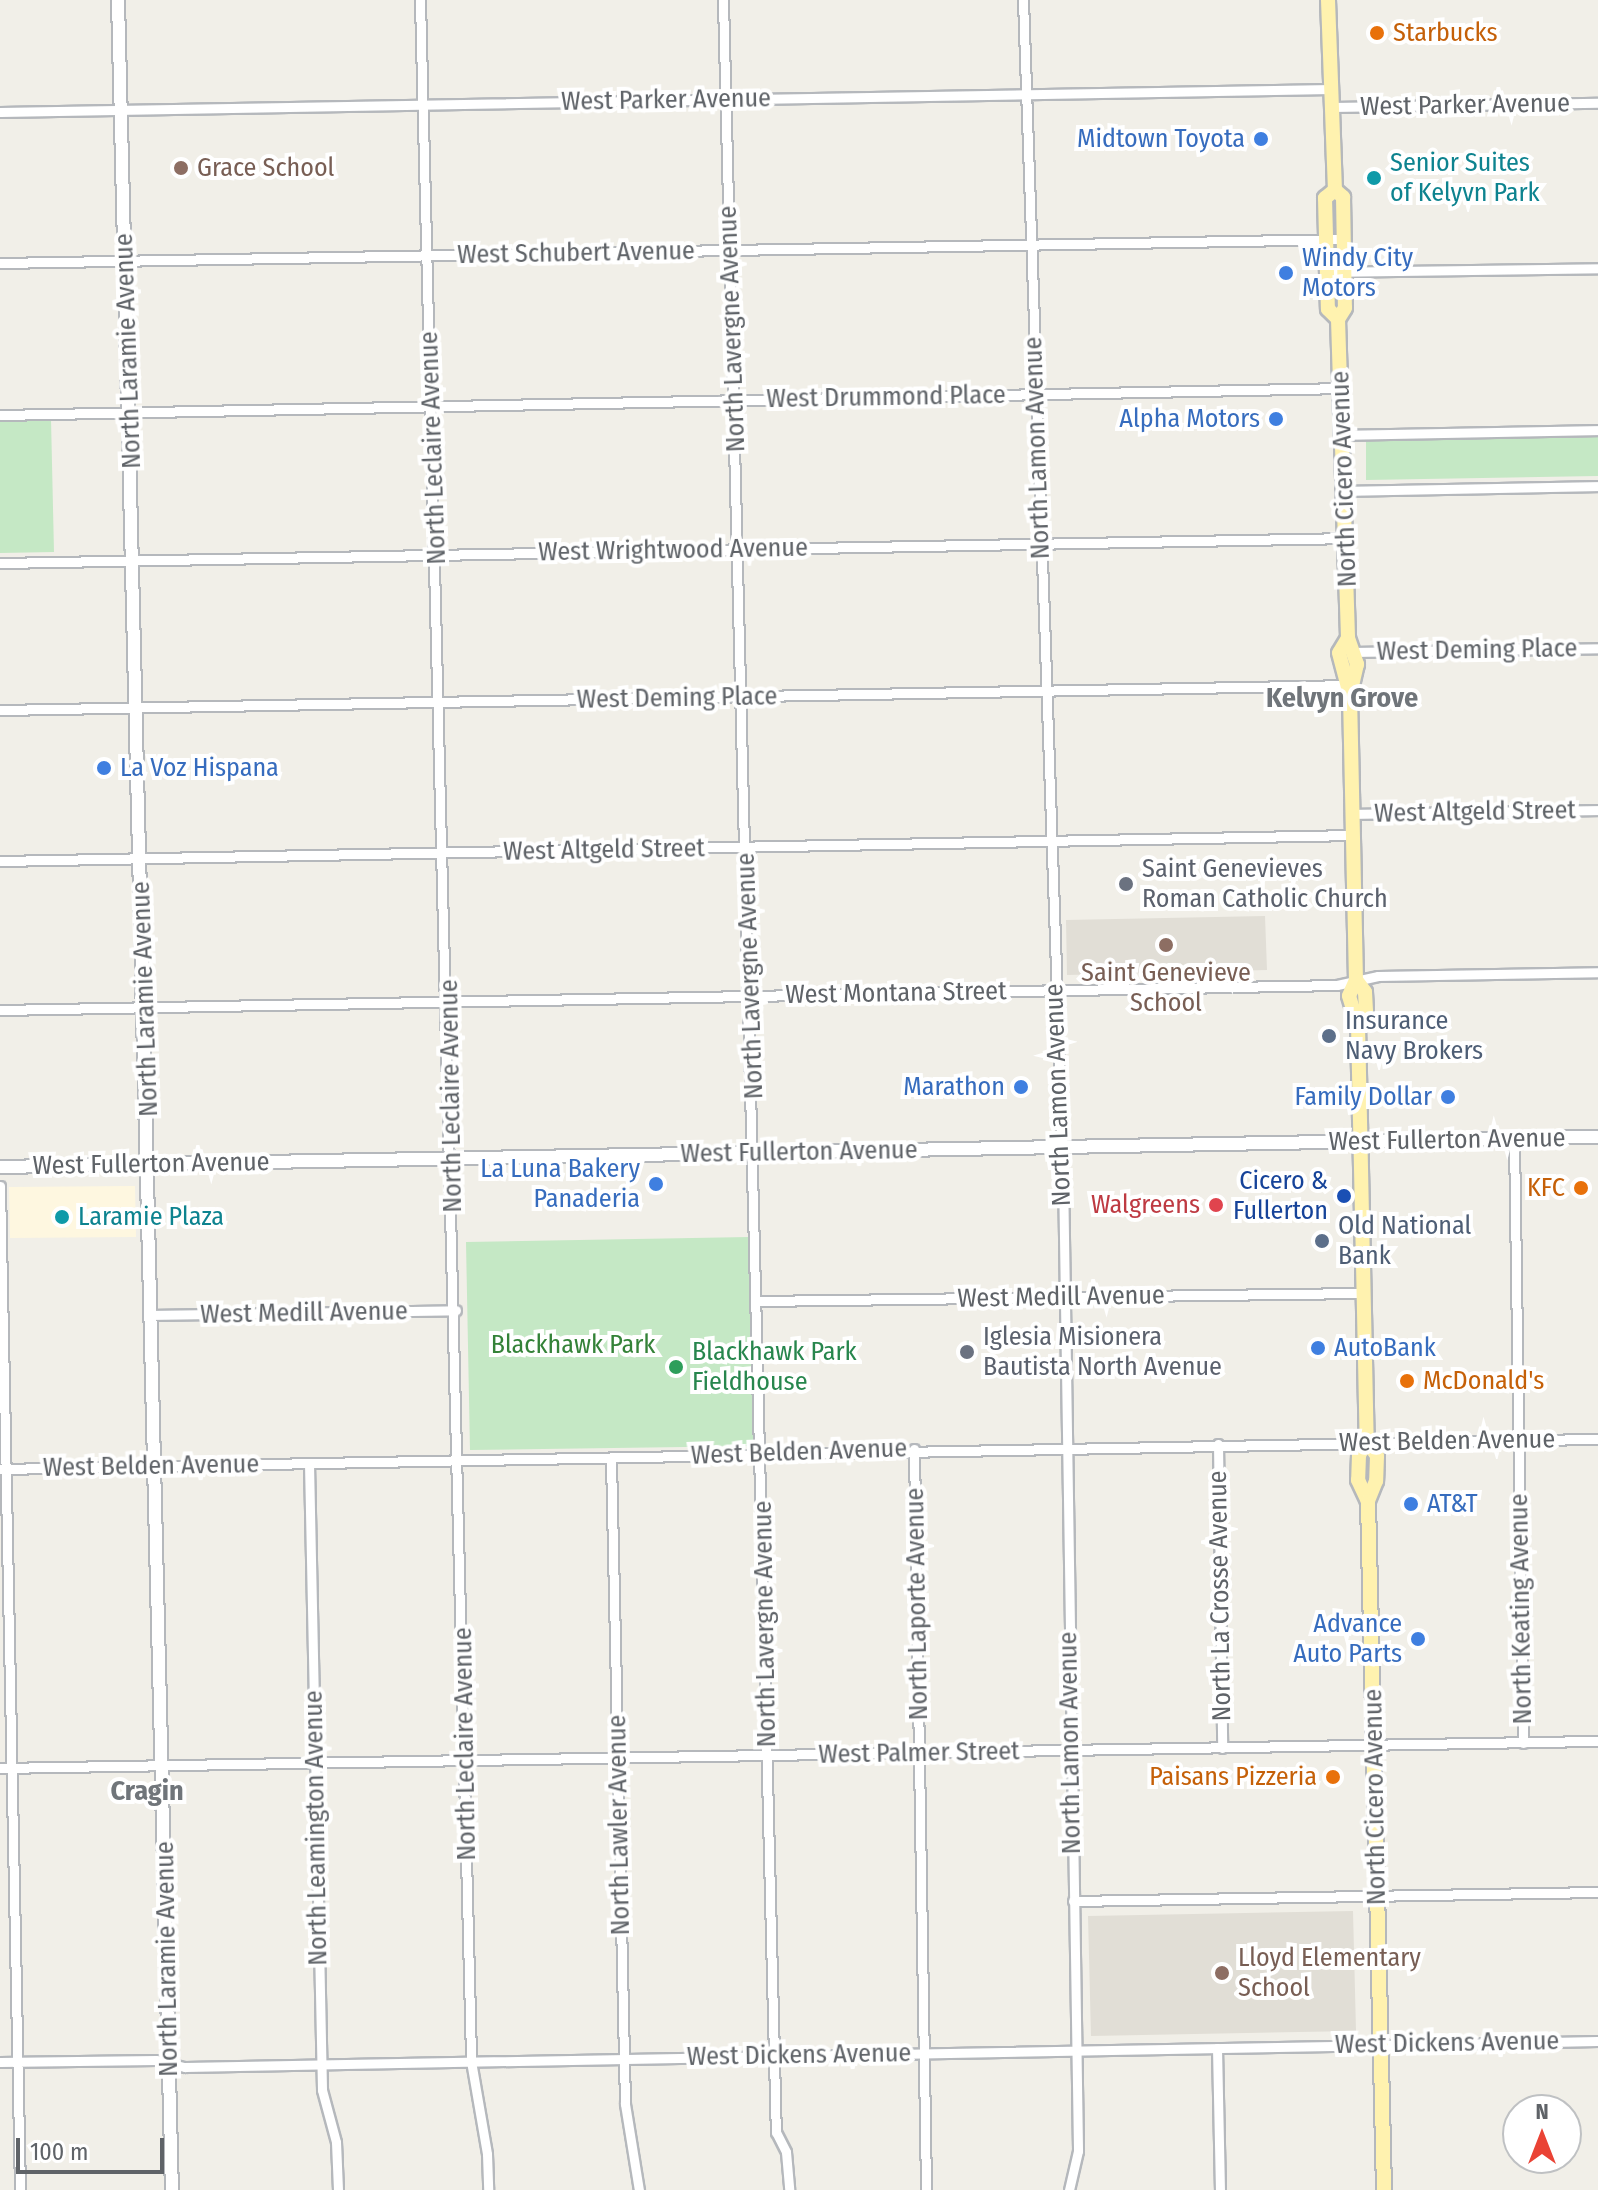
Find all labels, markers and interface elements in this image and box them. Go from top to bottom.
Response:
place label: Starbucks [1393,17,1498,49]
marker: Starbucks [1368,24,1386,42]
street label: West Parker Avenue [561,83,771,117]
street label: West Parker Avenue [1360,88,1570,122]
place label: Midtown Toyota [1077,123,1245,155]
marker: Midtown Toyota [1252,130,1270,148]
place label: Senior Suites of Kelyvn Park [1390,147,1540,208]
place label: Grace School [197,152,334,184]
marker: Grace School [172,159,190,177]
marker: Senior Suites of Kelyvn Park [1365,169,1383,187]
street label: North Lavergne Avenue [712,205,752,453]
street label: North Laramie Avenue [108,233,148,469]
street label: West Schubert Avenue [457,235,695,271]
place label: Windy City Motors [1302,242,1413,304]
marker: Windy City Motors [1277,264,1295,282]
street label: North Leclaire Avenue [413,331,453,565]
street label: North Lamon Avenue [1018,336,1056,560]
street label: North Cicero Avenue [1325,370,1363,588]
street label: West Drummond Place [766,379,1006,415]
place label: Alpha Motors [1119,403,1260,435]
marker: Alpha Motors [1267,410,1285,428]
street label: West Wrightwood Avenue [538,532,808,568]
street label: West Deming Place [1376,633,1578,667]
street label: West Deming Place [576,681,778,715]
district label: Kelvyn Grove [1266,681,1418,715]
place label: La Voz Hispana [120,752,279,784]
marker: La Voz Hispana [95,759,113,777]
street label: West Altgeld Street [1374,795,1576,829]
street label: West Altgeld Street [503,833,705,867]
street label: North Lavergne Avenue [730,852,770,1100]
place label: Saint Genevieves Roman Catholic Church [1142,853,1388,914]
marker: Saint Genevieves Roman Catholic Church [1117,875,1135,893]
street label: North Laramie Avenue [125,881,165,1117]
marker: Saint Genevieve School [1157,936,1175,954]
place label: Saint Genevieve School [1081,957,1251,1018]
street label: West Montana Street [785,975,1007,1011]
street label: North Leclaire Avenue [433,979,469,1213]
street label: North Lamon Avenue [1039,983,1077,1207]
place label: Insurance Navy Brokers [1345,1005,1483,1066]
marker: Insurance Navy Brokers [1320,1027,1338,1045]
place label: Marathon [903,1071,1005,1103]
marker: Marathon [1012,1078,1030,1096]
place label: Family Dollar [1294,1081,1432,1113]
marker: Family Dollar [1439,1088,1457,1106]
street label: West Fullerton Avenue [1328,1122,1566,1158]
street label: West Fullerton Avenue [680,1134,918,1170]
street label: West Fullerton Avenue [32,1146,270,1182]
place label: La Luna Bakery Panaderia [480,1153,640,1214]
place label: Cicero & Fullerton [1233,1165,1328,1226]
place label: KFC [1527,1172,1565,1204]
marker: La Luna Bakery Panaderia [647,1175,665,1193]
marker: KFC [1572,1179,1590,1197]
marker: Cicero & Fullerton [1335,1187,1353,1205]
place label: Walgreens [1091,1189,1200,1221]
marker: Walgreens [1207,1196,1225,1214]
place label: Laramie Plaza [78,1201,224,1233]
marker: Laramie Plaza [53,1208,71,1226]
place label: Old National Bank [1338,1210,1471,1272]
marker: Old National Bank [1313,1232,1331,1250]
street label: West Medill Avenue [957,1280,1165,1314]
street label: West Medill Avenue [200,1296,408,1330]
place label: Iglesia Misionera Bautista North Avenue [983,1321,1222,1382]
park label: Blackhawk Park [491,1329,655,1361]
place label: AutoBank [1334,1332,1436,1364]
place label: Blackhawk Park Fieldhouse [692,1336,857,1398]
marker: AutoBank [1309,1339,1327,1357]
marker: Iglesia Misionera Bautista North Avenue [958,1343,976,1361]
marker: Blackhawk Park Fieldhouse [667,1358,685,1376]
place label: McDonald's [1423,1365,1544,1397]
marker: McDonald's [1398,1372,1416,1390]
street label: West Belden Avenue [1339,1424,1555,1458]
street label: West Belden Avenue [690,1433,908,1471]
street label: West Belden Avenue [43,1449,259,1483]
street label: North La Crosse Avenue [1202,1470,1238,1722]
street label: North Laporte Avenue [899,1487,935,1721]
place label: AT&T [1427,1488,1478,1520]
street label: North Keating Avenue [1503,1493,1539,1725]
marker: AT&T [1402,1495,1420,1513]
street label: North Lavergne Avenue [747,1500,783,1748]
place label: Advance Auto Parts [1293,1608,1402,1670]
street label: North Leclaire Avenue [447,1627,483,1861]
marker: Advance Auto Parts [1409,1630,1427,1648]
street label: North Lamon Avenue [1052,1631,1088,1855]
street label: North Cicero Avenue [1358,1689,1392,1905]
street label: North Leamington Avenue [298,1690,334,1966]
street label: North Lawler Avenue [601,1714,637,1936]
street label: West Palmer Street [818,1736,1020,1770]
place label: Paisans Pizzeria [1149,1761,1317,1793]
marker: Paisans Pizzeria [1324,1768,1342,1786]
district label: Cragin [110,1774,184,1808]
street label: North Laramie Avenue [149,1841,185,2077]
place label: Lloyd Elementary School [1238,1942,1421,2004]
marker: Lloyd Elementary School [1213,1964,1231,1982]
street label: West Dickens Avenue [1335,2025,1559,2061]
street label: West Dickens Avenue [687,2037,911,2073]
north arrow [1502,2094,1582,2174]
text: N [1535,2098,1549,2125]
scale bar [20,2122,168,2172]
text: 100 m [30,2138,88,2166]

